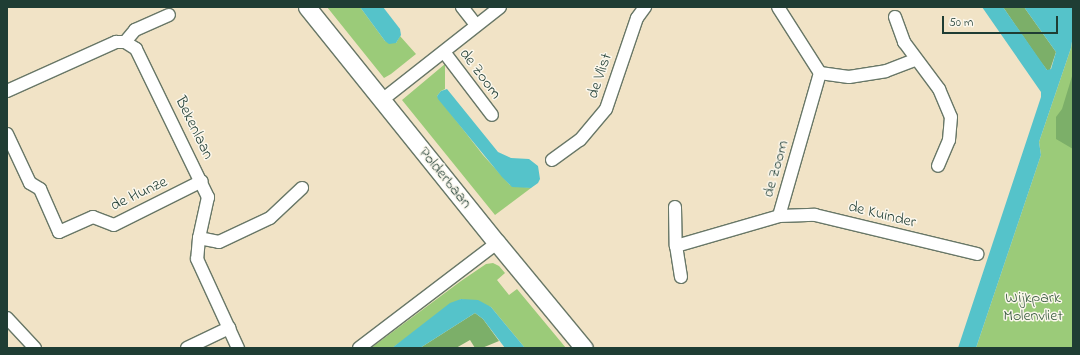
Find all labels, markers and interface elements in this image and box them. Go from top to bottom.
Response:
scale bar [944,8,1060,34]
text: 50 m [949,14,973,32]
street label: de Zoom [455,45,505,103]
street label: de Vlist [583,51,617,101]
street label: Bekenlaan [170,93,218,163]
street label: de Zoom [759,138,793,200]
street label: Polderbaan [414,143,476,213]
street label: de Hunze [108,173,170,215]
street label: de Kuinder [846,197,918,233]
park label: Wijkpark Molenvliet [1003,288,1063,326]

